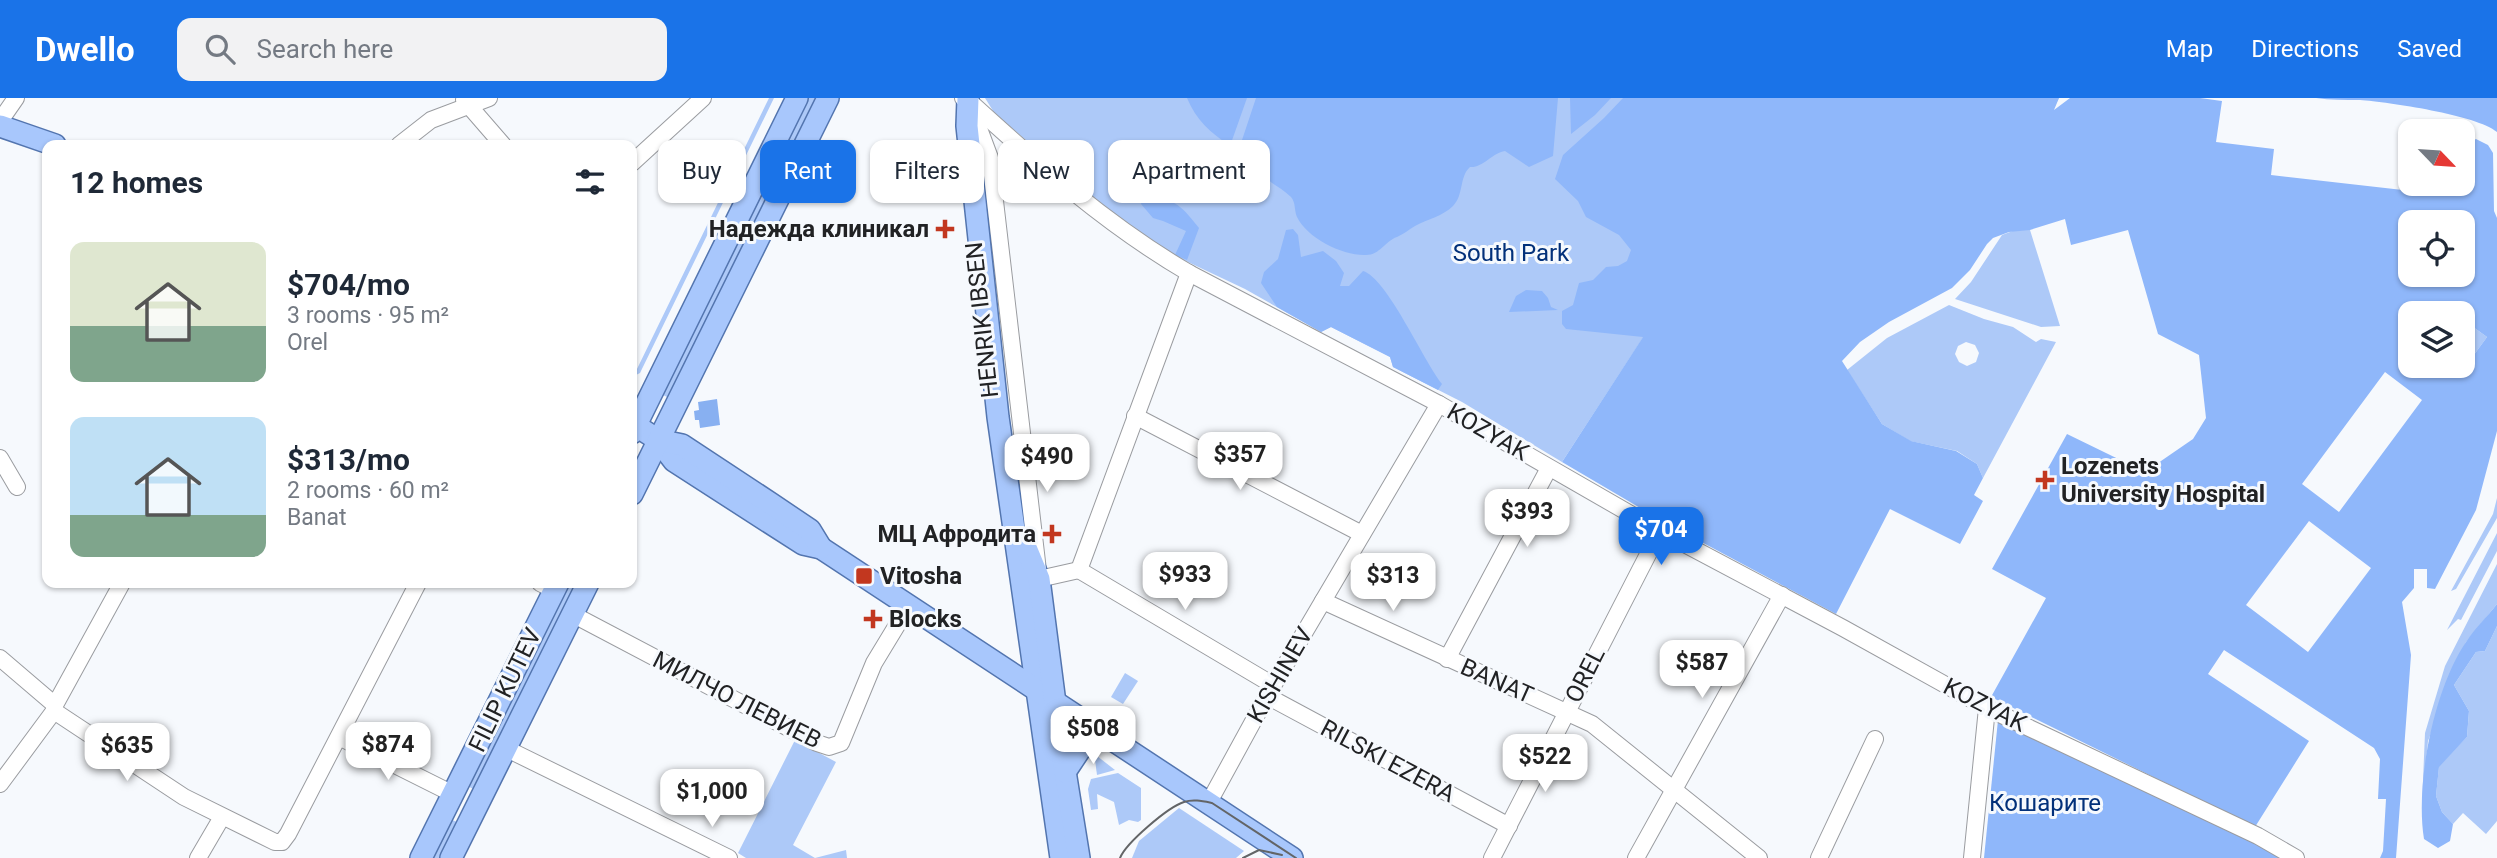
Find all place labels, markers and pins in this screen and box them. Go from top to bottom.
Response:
place label: Надежда клиникал [709,215,929,243]
marker: Надежда клиникал [935,219,955,239]
pin: $357 [1199,432,1281,492]
pin: $490 [1006,434,1088,494]
place label: Lozenets University Hospital [2061,452,2265,508]
marker: Lozenets University Hospital [2035,470,2055,490]
pin: $393 [1486,490,1568,549]
pin: $704 [1620,508,1702,567]
place label: МЦ Афродита [877,520,1036,548]
marker: МЦ Афродита [1042,524,1062,544]
pin: $933 [1144,552,1226,612]
pin: $313 [1352,554,1434,613]
place label: Vitosha [880,562,962,590]
marker: Vitosha [854,566,874,586]
place label: Blocks [889,605,962,633]
marker: Blocks [863,609,883,629]
pin: $587 [1661,640,1743,700]
pin: $508 [1052,706,1134,766]
pin: $874 [347,722,429,782]
pin: $635 [86,724,168,783]
pin: $522 [1504,734,1586,794]
pin: $1,000 [655,770,769,829]

